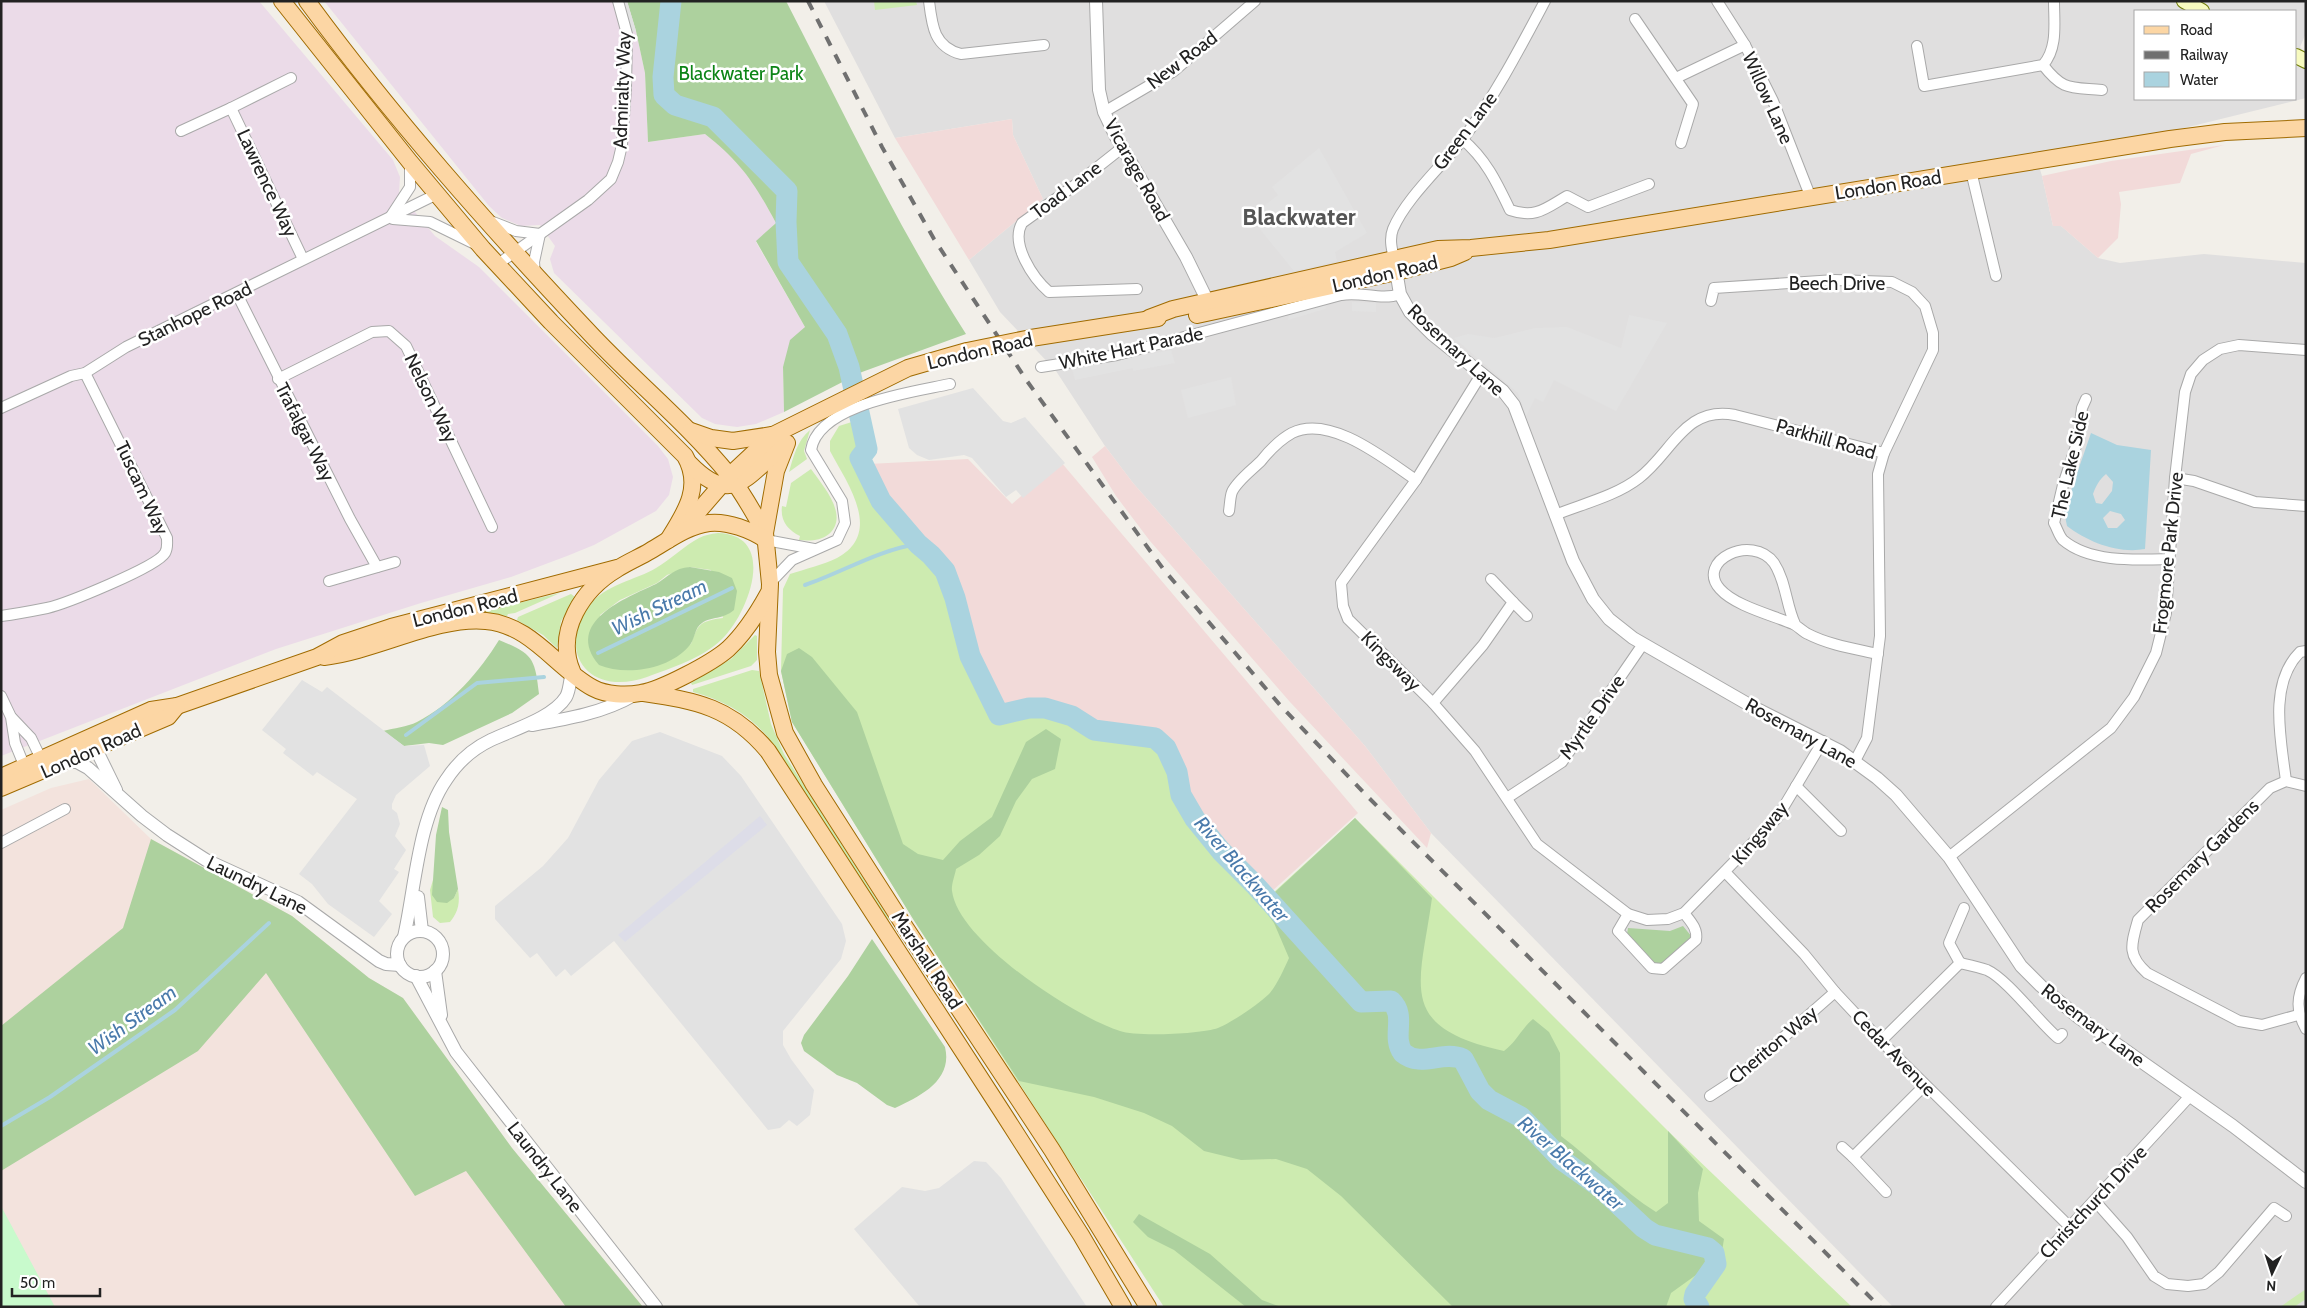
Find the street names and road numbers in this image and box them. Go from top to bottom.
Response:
street label: New Road [1142,26,1222,94]
street label: Admiralty Way [608,30,636,149]
street label: Willow Lane [1738,48,1799,148]
street label: Green Lane [1428,87,1502,175]
street label: Vicarage Road [1099,115,1175,225]
street label: Lawrence Way [232,125,302,241]
street label: Toad Lane [1026,156,1106,224]
street label: London Road [1833,165,1943,205]
street label: London Road [1330,251,1440,297]
street label: Beech Drive [1789,272,1886,295]
street label: Stanhope Road [134,277,256,351]
street label: Rosemary Lane [1403,299,1509,401]
street label: White Hart Parade [1057,321,1205,374]
street label: London Road [925,328,1035,374]
street label: Nelson Way [400,350,463,447]
street label: Trafalgar Way [270,379,340,485]
street label: The Lake Side [2046,408,2094,521]
street label: Parkhill Road [1773,414,1879,464]
street label: Tuscam Way [110,438,174,539]
street label: Frogmore Park Drive [2148,471,2188,635]
street label: London Road [410,584,520,632]
street label: Kingsway [1356,626,1426,696]
street label: Myrtle Drive [1554,670,1630,764]
street label: Rosemary Lane [1741,693,1861,773]
street label: London Road [37,719,145,783]
street label: Rosemary Gardens [2140,794,2264,918]
street label: Kingsway [1727,796,1793,869]
street label: Laundry Lane [203,851,311,919]
street label: Marshall Road [887,907,967,1013]
street label: Rosemary Lane [2037,979,2150,1072]
street label: Cheriton Way [1724,1001,1822,1089]
street label: Cedar Avenue [1847,1005,1941,1101]
street label: Laundry Lane [502,1117,588,1217]
street label: Christchurch Drive [2035,1140,2152,1263]

